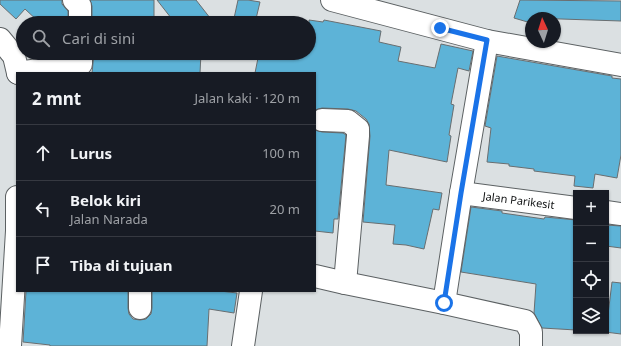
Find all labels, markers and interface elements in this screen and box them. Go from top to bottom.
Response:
north arrow [525,12,561,48]
search box [16,16,316,60]
route end [431,19,449,37]
icon: search [30,27,52,49]
text: Cari di sini [62,28,135,48]
text: 2 mnt [32,87,81,110]
text: Jalan kaki · 120 m [194,89,300,107]
icon: ahead [32,142,54,164]
text: Lurus [70,143,112,163]
text: 100 m [262,144,300,162]
street label: Jalan Parikesit [481,188,555,212]
text: Belok kiri [70,190,141,210]
map controls [573,190,609,334]
button: + [573,190,609,226]
icon: left [32,198,54,220]
text: 20 m [270,200,300,218]
text: Jalan Narada [70,210,148,228]
button: − [573,226,609,262]
icon: arrive [32,254,54,276]
text: Tiba di tujuan [70,255,173,275]
button: locate [573,262,609,298]
route start [435,294,453,312]
button: layers [573,298,609,334]

